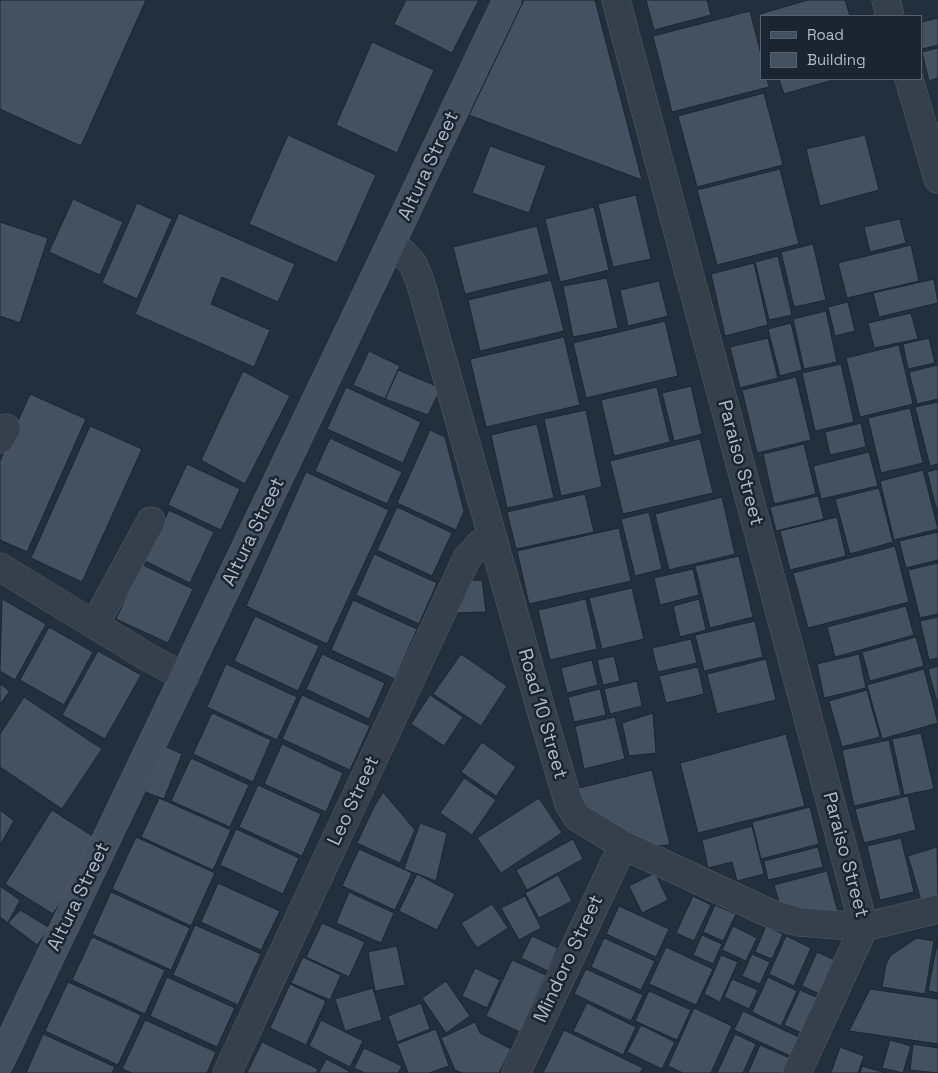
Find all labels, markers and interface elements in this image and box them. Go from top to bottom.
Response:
legend [760,15,923,80]
text: Road [807,25,844,44]
text: Building [807,50,866,69]
street label: Altura Street [394,108,464,224]
street label: Paraiso Street [712,398,768,528]
street label: Altura Street [218,474,290,590]
street label: Road 10 Street [512,646,572,782]
street label: Leo Street [323,753,385,849]
street label: Paraiso Street [817,790,873,920]
street label: Altura Street [43,839,115,955]
street label: Mindoro Street [529,892,609,1026]

